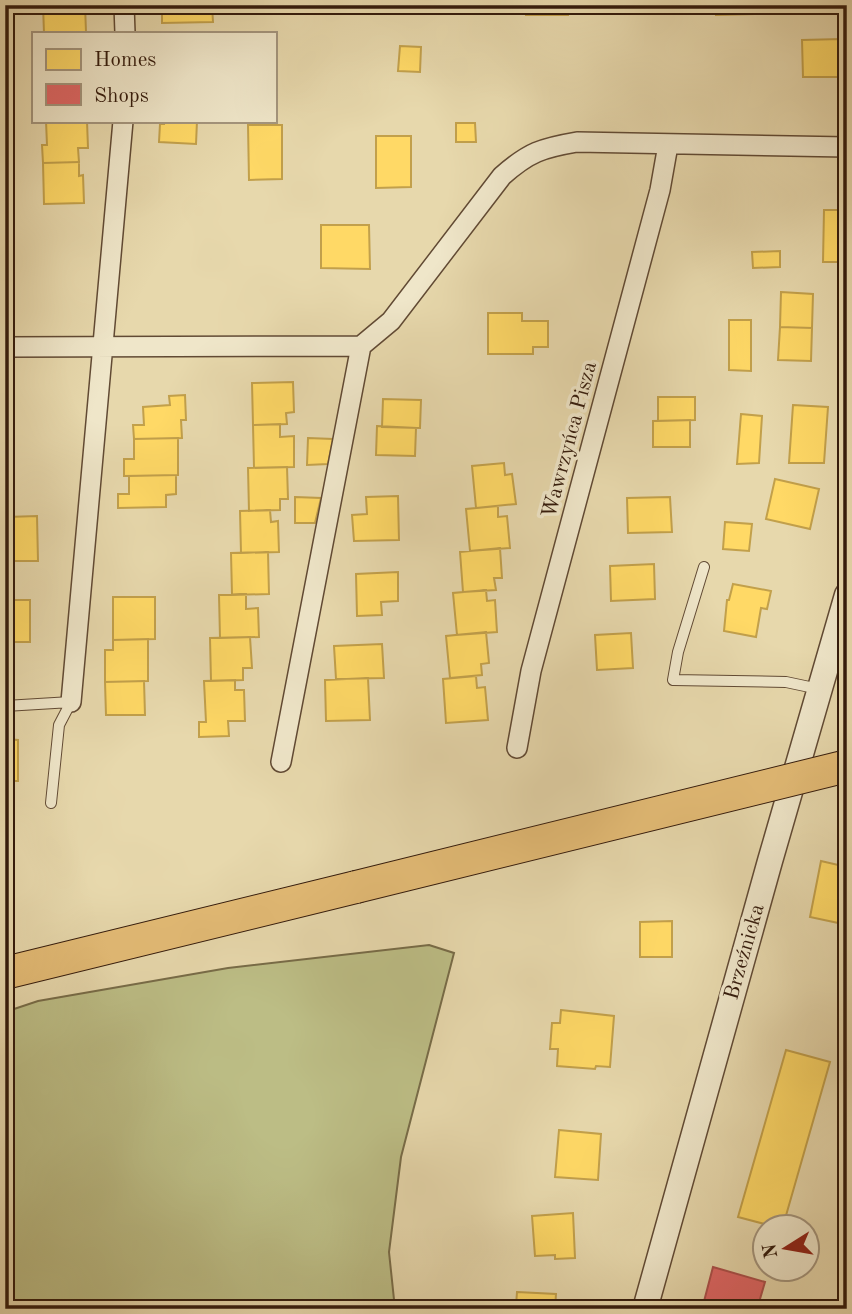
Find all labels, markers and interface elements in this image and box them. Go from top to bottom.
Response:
legend [32,32,276,122]
text: Homes [94,50,156,71]
text: Shops [94,86,149,107]
street label: Wawrzyńca Pisza [539,359,601,521]
street label: Brzeźnicka [721,902,769,1002]
north arrow [750,1212,820,1282]
text: N [761,1241,782,1260]

